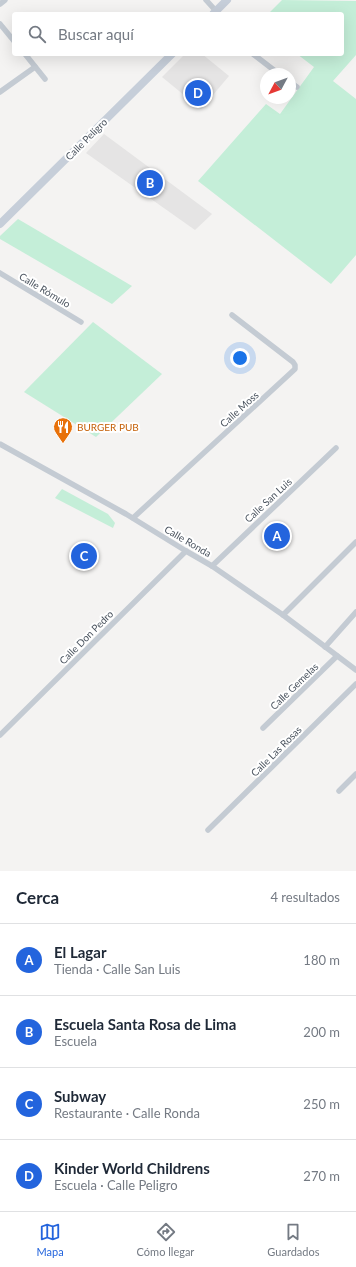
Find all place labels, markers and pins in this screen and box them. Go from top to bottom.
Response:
pin: D [185,78,211,108]
pin: B [137,168,163,198]
restaurant icon: BURGER PUB [52,416,74,444]
place label: BURGER PUB [77,421,139,433]
pin: A [264,521,290,551]
pin: C [71,541,97,571]

